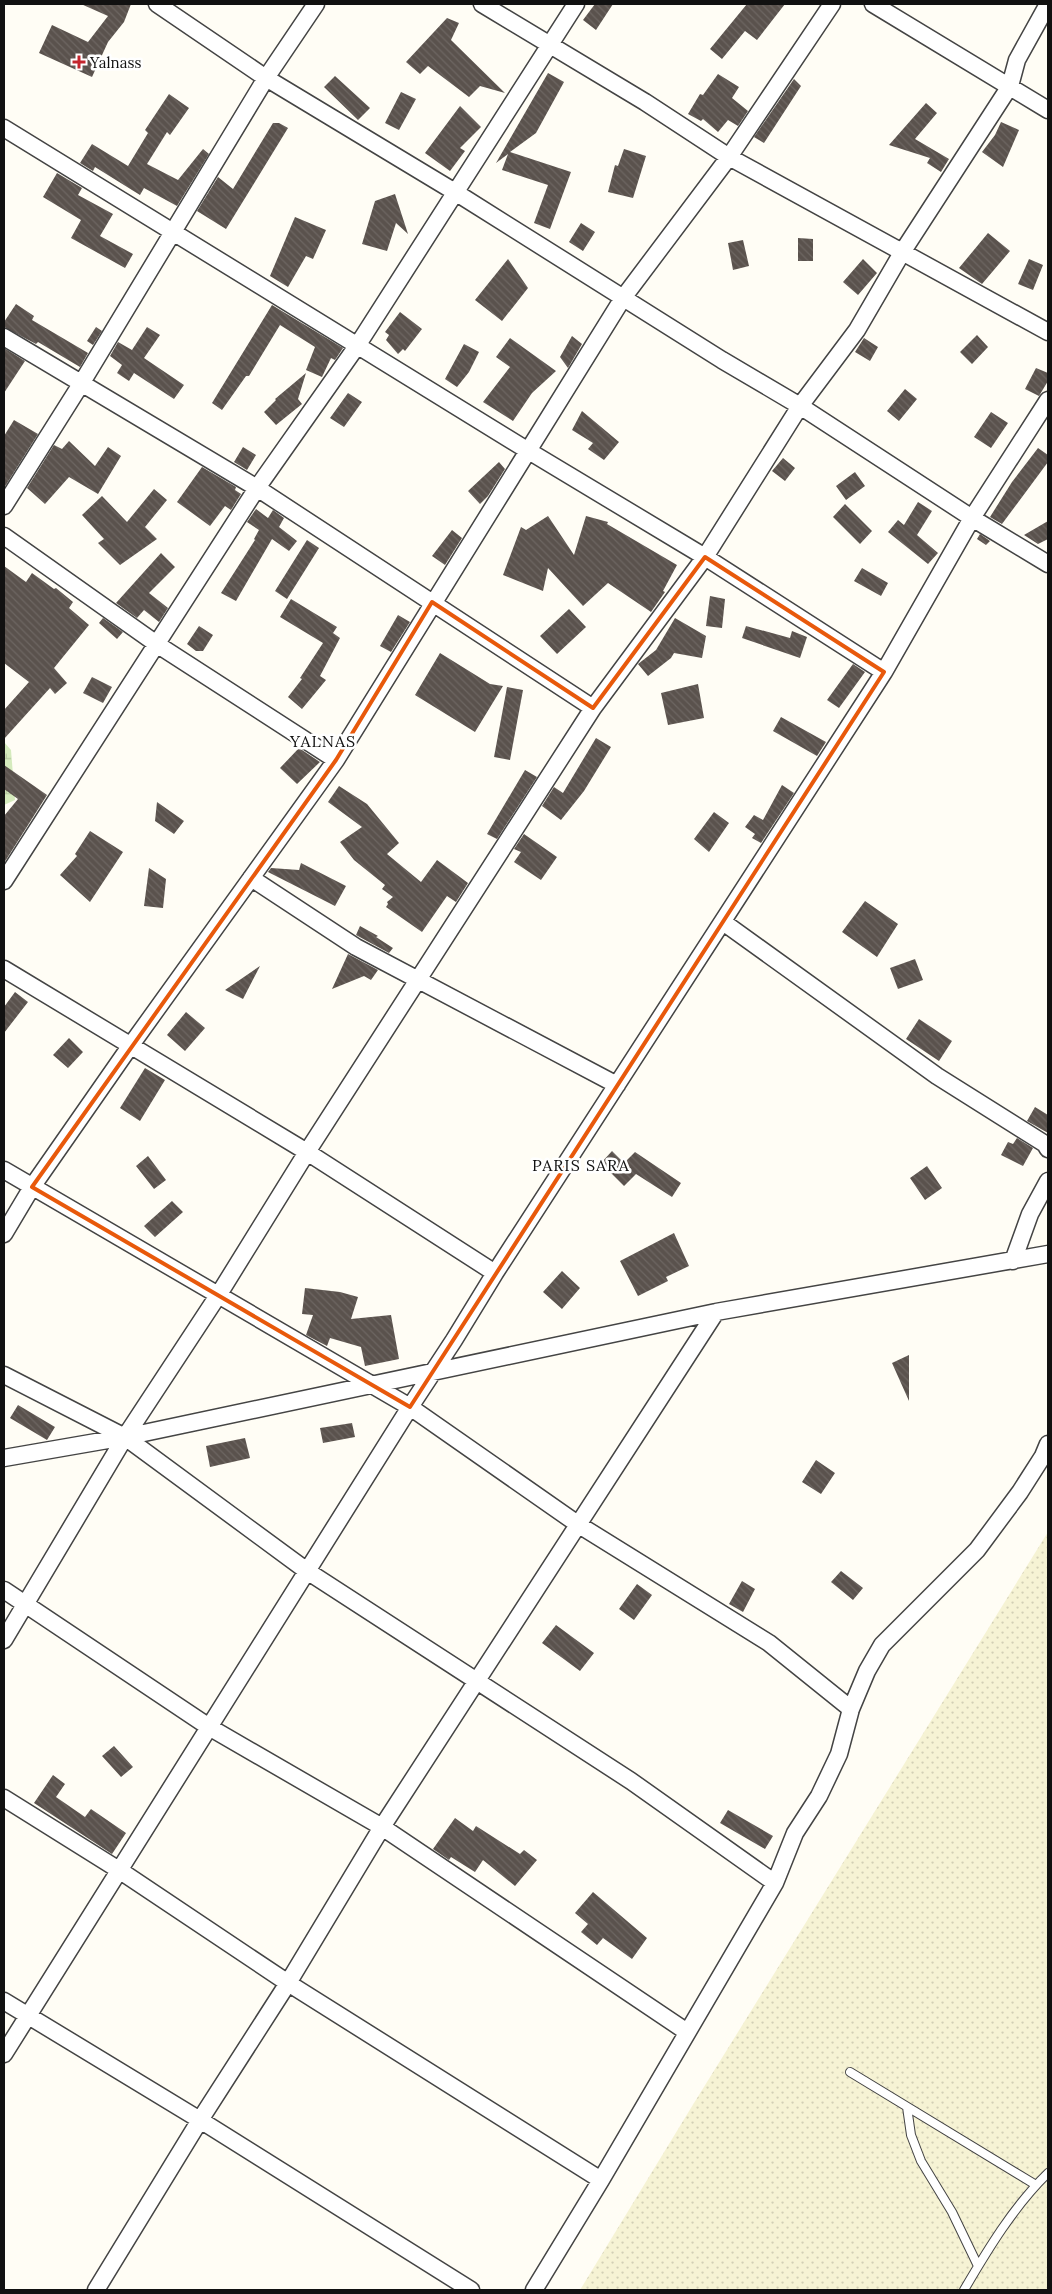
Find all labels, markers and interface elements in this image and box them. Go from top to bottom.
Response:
place label: Yalnass [89,53,141,72]
marker: Yalnass [72,55,86,69]
district label: YALNAS [289,731,356,751]
district label: PARIS SARA [532,1155,630,1175]

